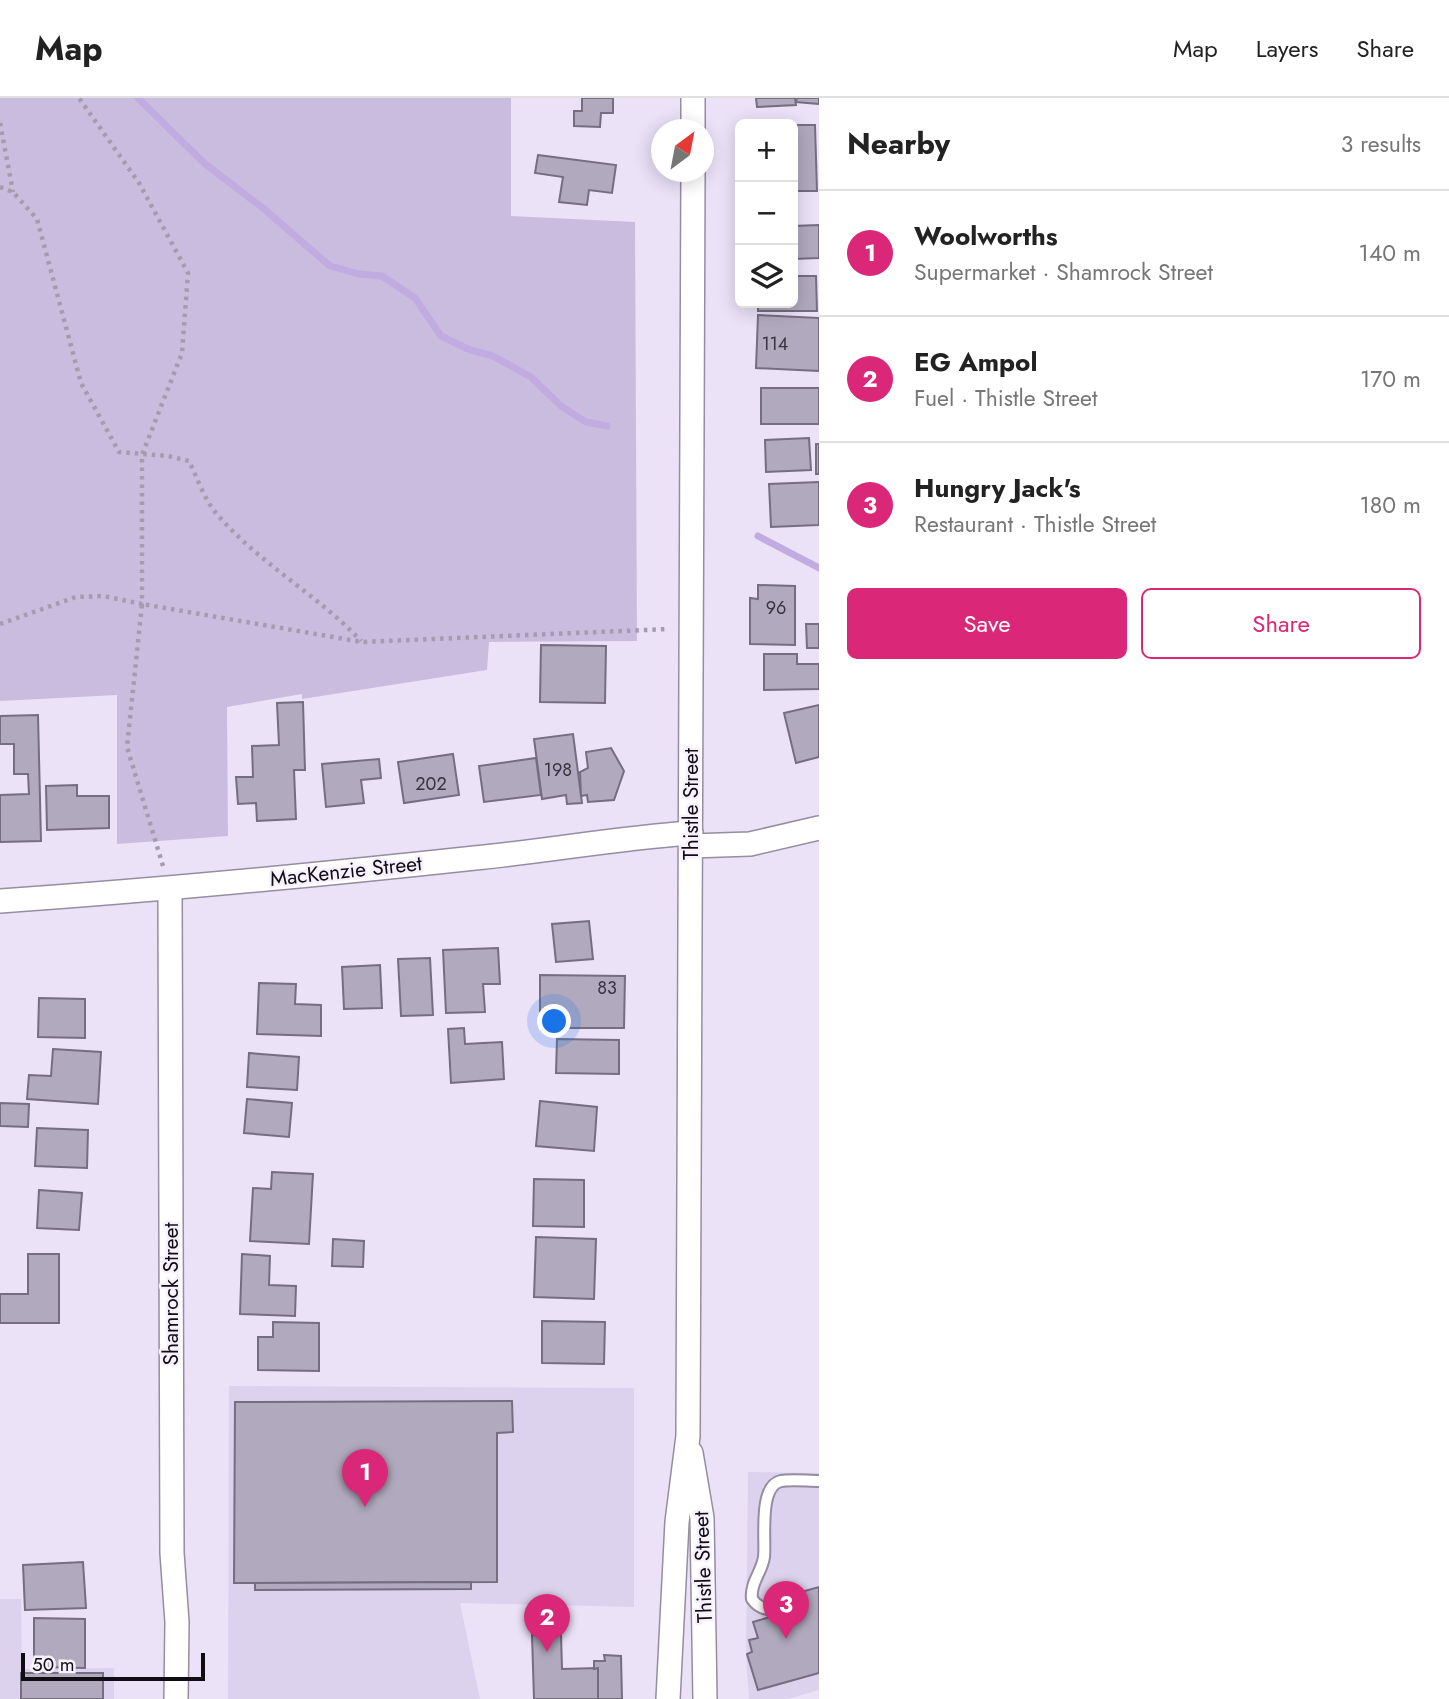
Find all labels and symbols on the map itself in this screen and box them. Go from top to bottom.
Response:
north arrow [651,119,714,182]
house number: 114 [762,331,788,357]
house number: 96 [766,595,786,621]
street label: Thistle Street [676,748,706,860]
house number: 198 [544,757,572,783]
house number: 202 [415,771,447,797]
street label: MacKenzie Street [269,848,423,894]
house number: 83 [597,975,617,1001]
your location [537,1004,571,1038]
street label: Shamrock Street [156,1222,186,1366]
pin: 1 [342,1449,388,1507]
street label: Thistle Street [686,1511,720,1623]
pin: 3 [763,1581,809,1639]
pin: 2 [524,1594,570,1652]
scale bar [21,1650,205,1682]

